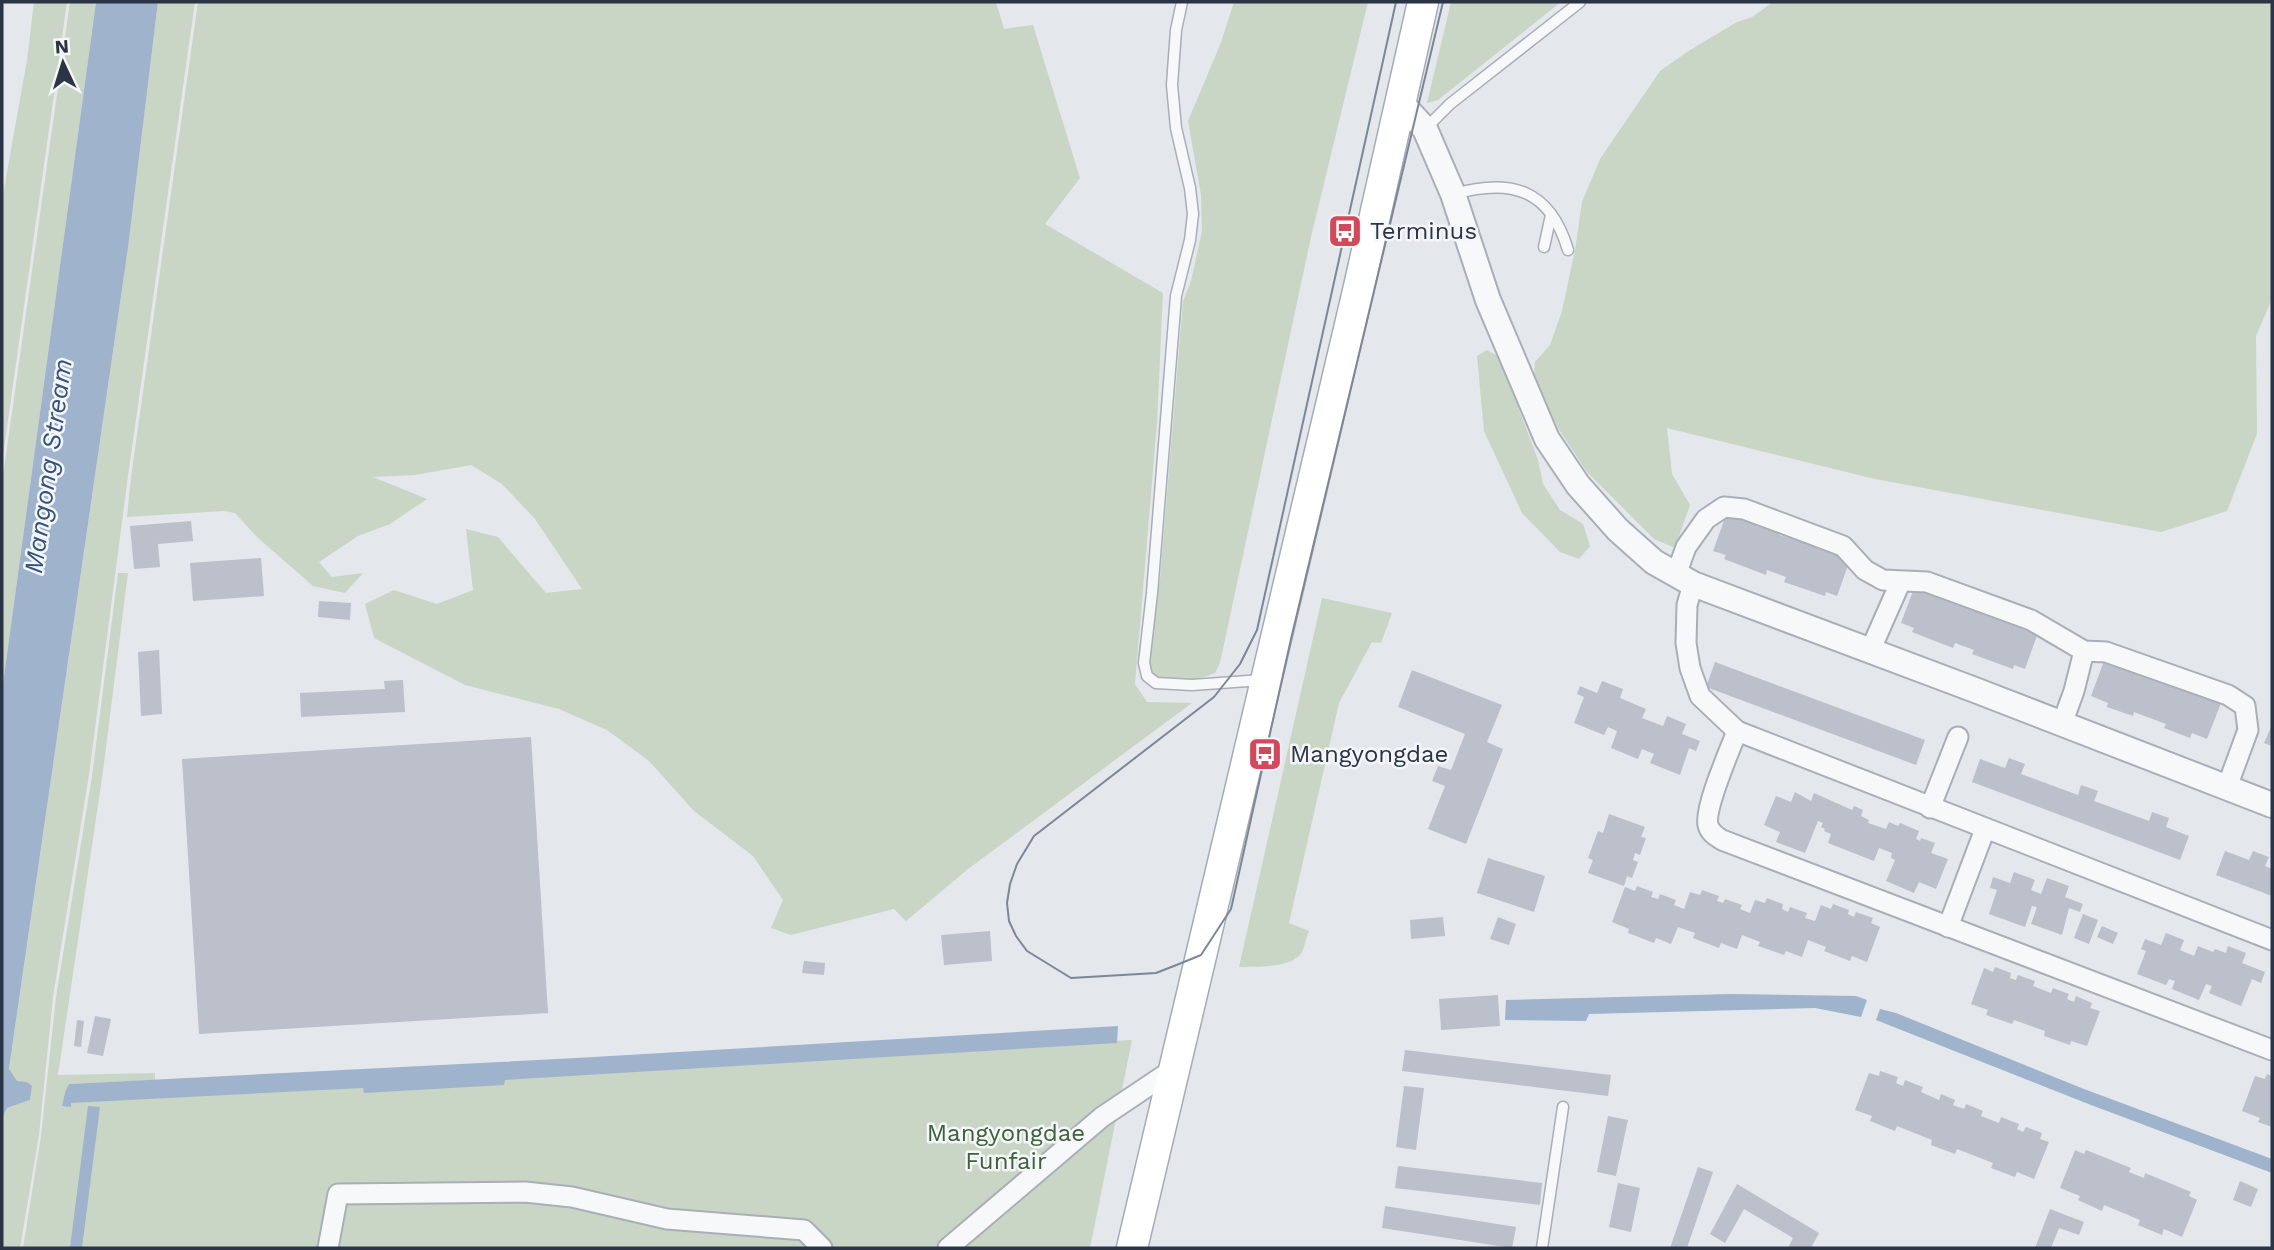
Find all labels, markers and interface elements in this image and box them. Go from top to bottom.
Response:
north arrow [28,28,98,98]
text: N [54,35,70,59]
bus stop icon: Terminus [1326,212,1364,250]
place label: Terminus [1370,217,1477,245]
water label: Mangong Stream [18,357,78,575]
bus stop icon: Mangyongdae [1246,735,1284,773]
place label: Mangyongdae [1290,740,1448,768]
park label: Mangyongdae Funfair [927,1119,1085,1175]

